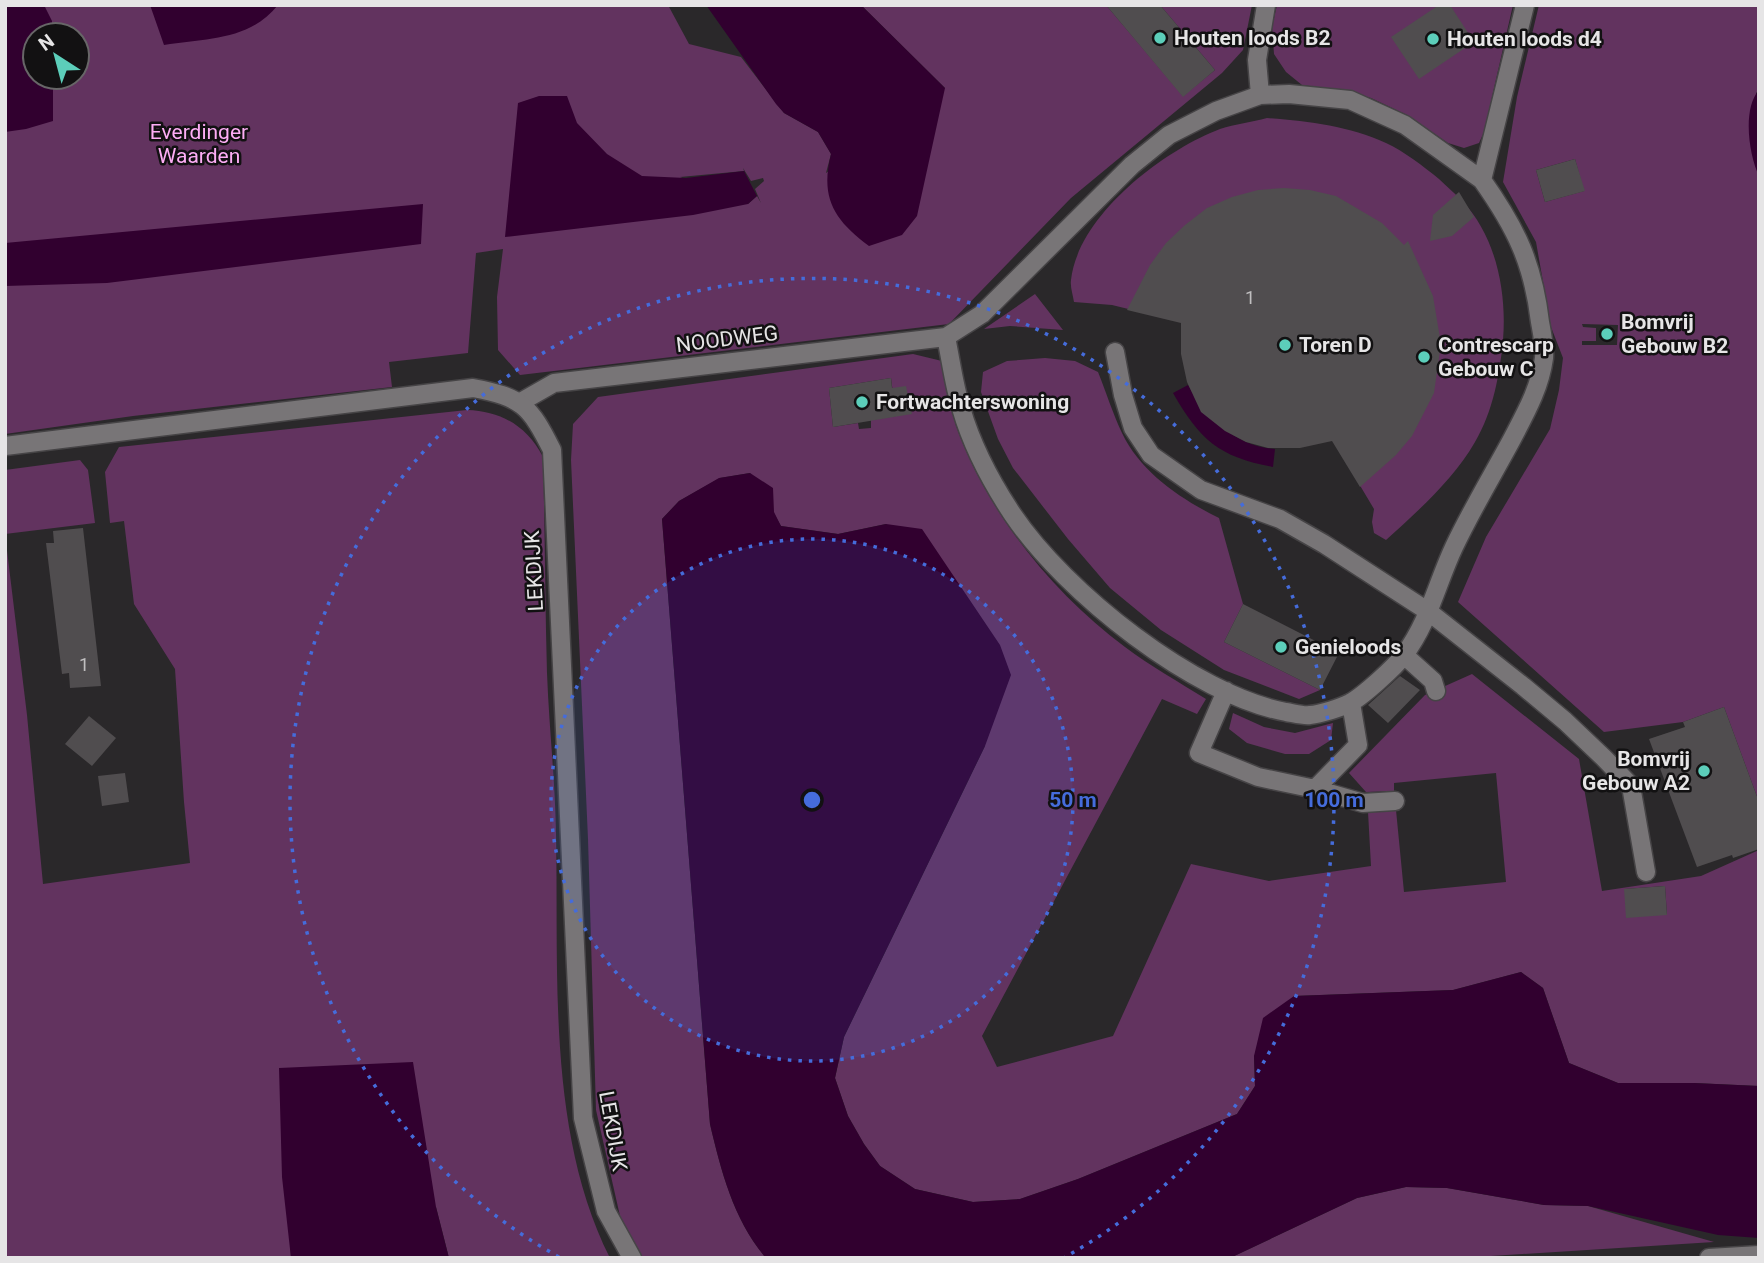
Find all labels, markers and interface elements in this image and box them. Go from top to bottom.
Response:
north arrow [21,21,91,91]
place label: Houten loods B2 [1174,26,1330,50]
place label: Houten loods d4 [1447,27,1602,51]
text: N [34,29,58,56]
marker: Houten loods B2 [1152,30,1168,46]
marker: Houten loods d4 [1425,31,1441,47]
park label: Everdinger Waarden [150,120,248,168]
house number: 1 [1245,287,1255,308]
place label: Bomvrij Gebouw B2 [1621,310,1728,358]
street label: NOODWEG [675,321,779,357]
marker: Bomvrij Gebouw B2 [1599,326,1615,342]
place label: Toren D [1299,333,1372,357]
place label: Contrescarp Gebouw C [1438,333,1554,381]
marker: Toren D [1277,337,1293,353]
marker: Contrescarp Gebouw C [1416,349,1432,365]
place label: Fortwachterswoning [876,390,1069,414]
marker: Fortwachterswoning [854,394,870,410]
street label: LEKDIJK [520,529,548,612]
place label: Genieloods [1295,635,1401,659]
marker: Genieloods [1273,639,1289,655]
house number: 1 [79,654,89,675]
place label: Bomvrij Gebouw A2 [1582,747,1690,795]
marker: Bomvrij Gebouw A2 [1696,763,1712,779]
centre of rings [800,788,824,812]
text: 50 m [1049,788,1097,812]
text: 100 m [1304,788,1364,812]
street label: LEKDIJK [594,1089,632,1174]

